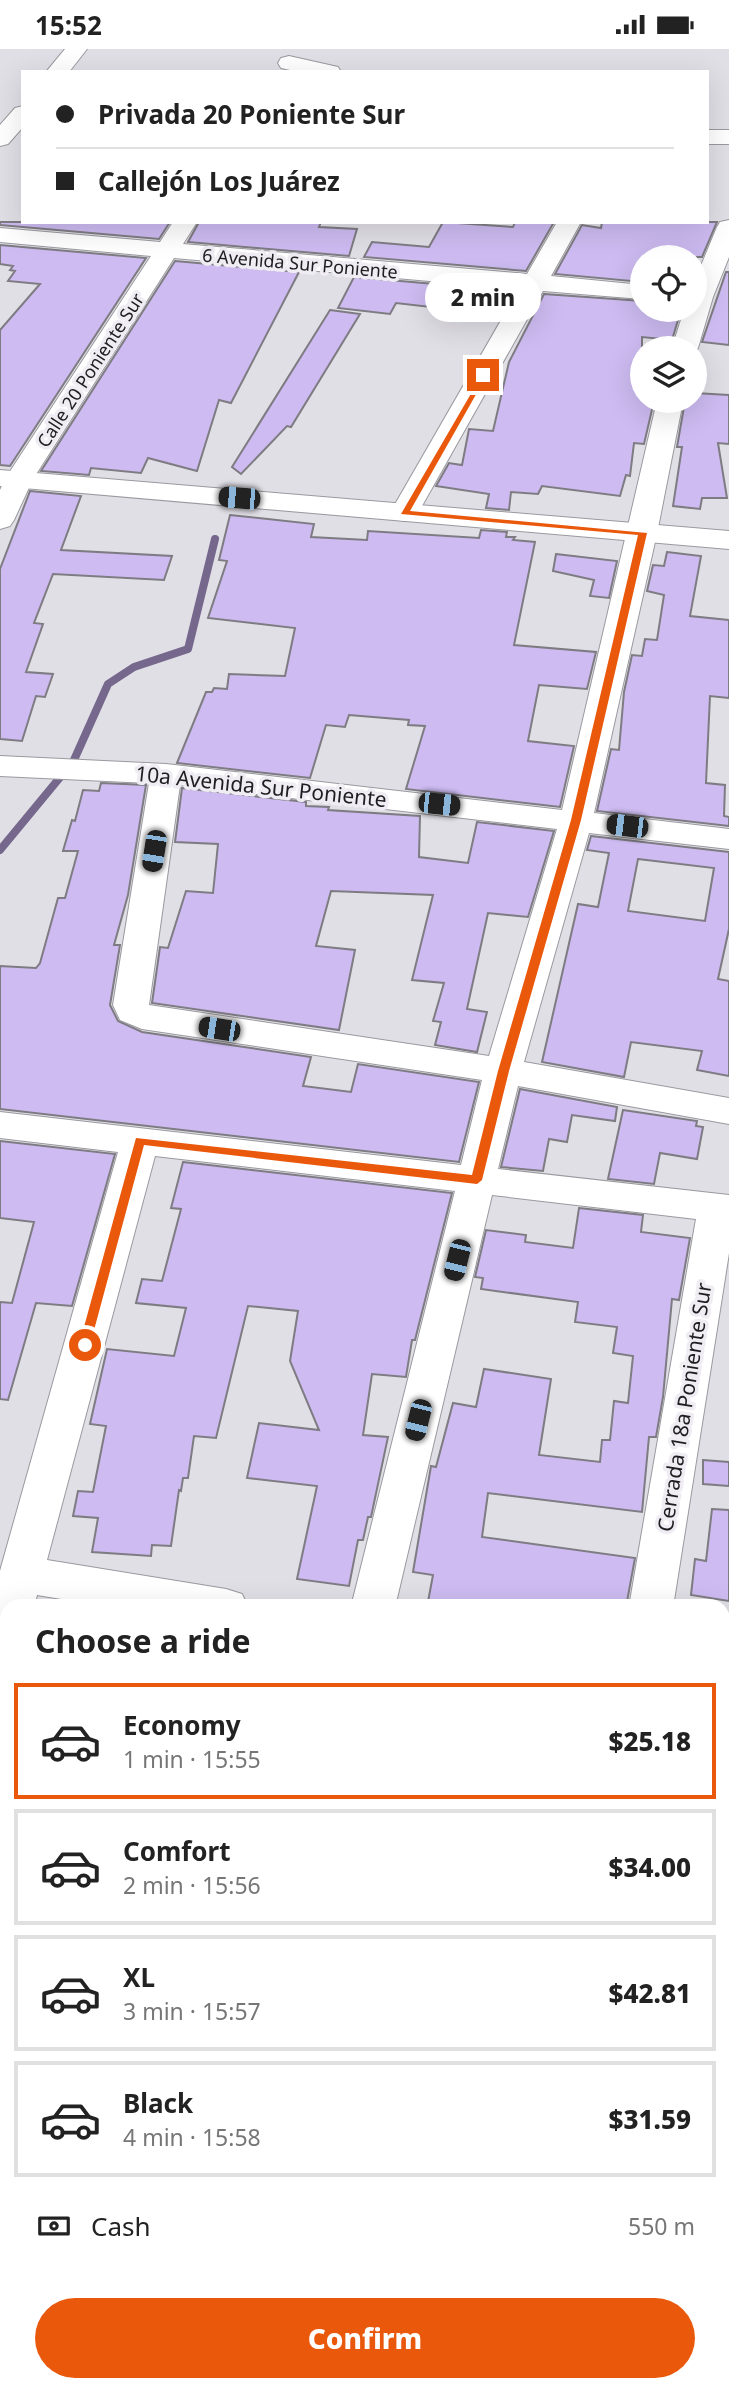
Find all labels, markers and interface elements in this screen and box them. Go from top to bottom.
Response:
text: 15:52 [35,7,102,43]
text: Privada 20 Poniente Sur [98,96,405,132]
text: Callejón Los Juárez [98,163,340,199]
street label: 6 Avenida Sur Poniente [201,243,399,283]
map controls [630,245,707,413]
button: locate [630,245,707,322]
callout: 2 min [425,273,541,323]
text: 2 min [451,281,515,313]
street label: Calle 20 Poniente Sur [31,288,149,452]
button: layers [630,336,707,413]
route end [467,359,499,391]
car [218,486,261,510]
street label: 10a Avenida Sur Poniente [134,759,388,813]
car [418,791,461,817]
car [605,813,650,839]
car [141,829,168,873]
car [197,1015,242,1043]
car [442,1237,473,1283]
street label: Cerrada 18a Poniente Sur [650,1280,718,1534]
route start [69,1329,101,1361]
car [403,1397,434,1443]
text: Choose a ride [35,1619,251,1662]
text: Economy [123,1707,241,1743]
icon: car [39,1710,102,1773]
text: $25.18 [609,1723,691,1759]
text: 1 min · 15:55 [123,1743,261,1775]
text: Comfort [123,1833,231,1869]
icon: car [39,1836,102,1899]
text: $34.00 [609,1849,691,1885]
text: 2 min · 15:56 [123,1869,261,1901]
text: XL [123,1959,155,1995]
icon: car [39,1962,102,2025]
text: $42.81 [609,1975,691,2011]
text: 3 min · 15:57 [123,1995,261,2027]
text: Black [123,2085,193,2121]
icon: car [39,2088,102,2151]
text: $31.59 [609,2101,691,2137]
text: 4 min · 15:58 [123,2121,261,2153]
icon: cash [35,2207,73,2245]
text: Cash [91,2208,151,2244]
text: 550 m [628,2210,695,2242]
button: Confirm [35,2298,695,2378]

